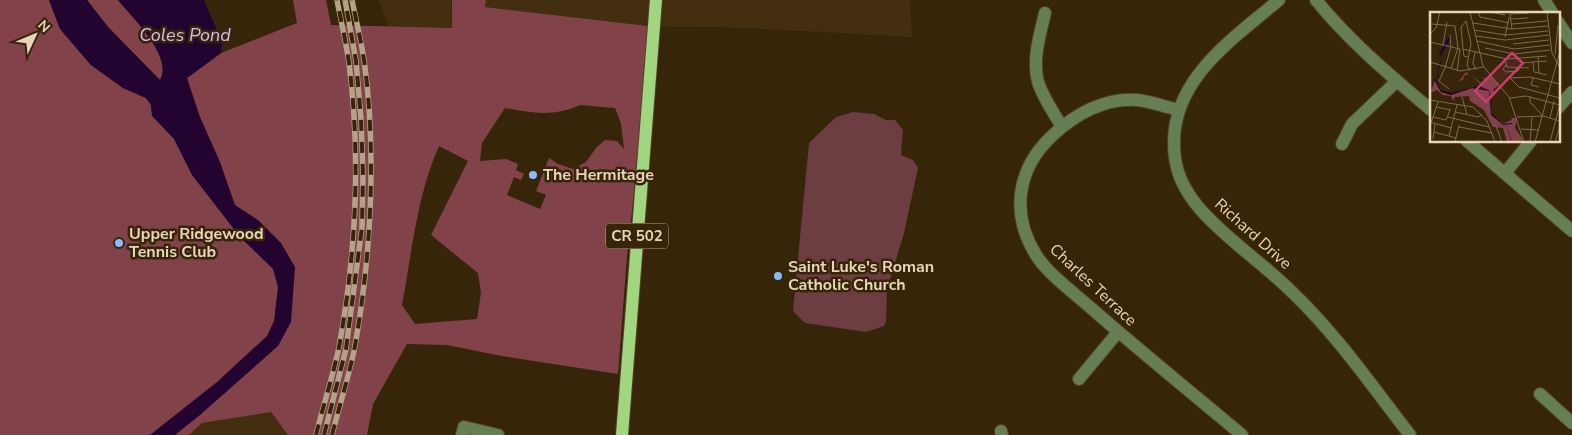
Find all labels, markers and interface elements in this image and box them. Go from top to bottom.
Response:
north arrow [10,10,60,60]
inset map [1430,12,1560,142]
text: N [34,16,54,37]
water label: Coles Pond [139,23,231,47]
place label: The Hermitage [543,164,654,186]
marker: The Hermitage [527,169,539,181]
street label: Richard Drive [1210,194,1296,274]
place label: Upper Ridgewood Tennis Club [129,223,264,263]
road number: CR 502 [606,224,668,248]
marker: Upper Ridgewood Tennis Club [113,237,125,249]
street label: Charles Terrace [1045,239,1141,331]
place label: Saint Luke's Roman Catholic Church [788,256,934,296]
marker: Saint Luke's Roman Catholic Church [772,270,784,282]

